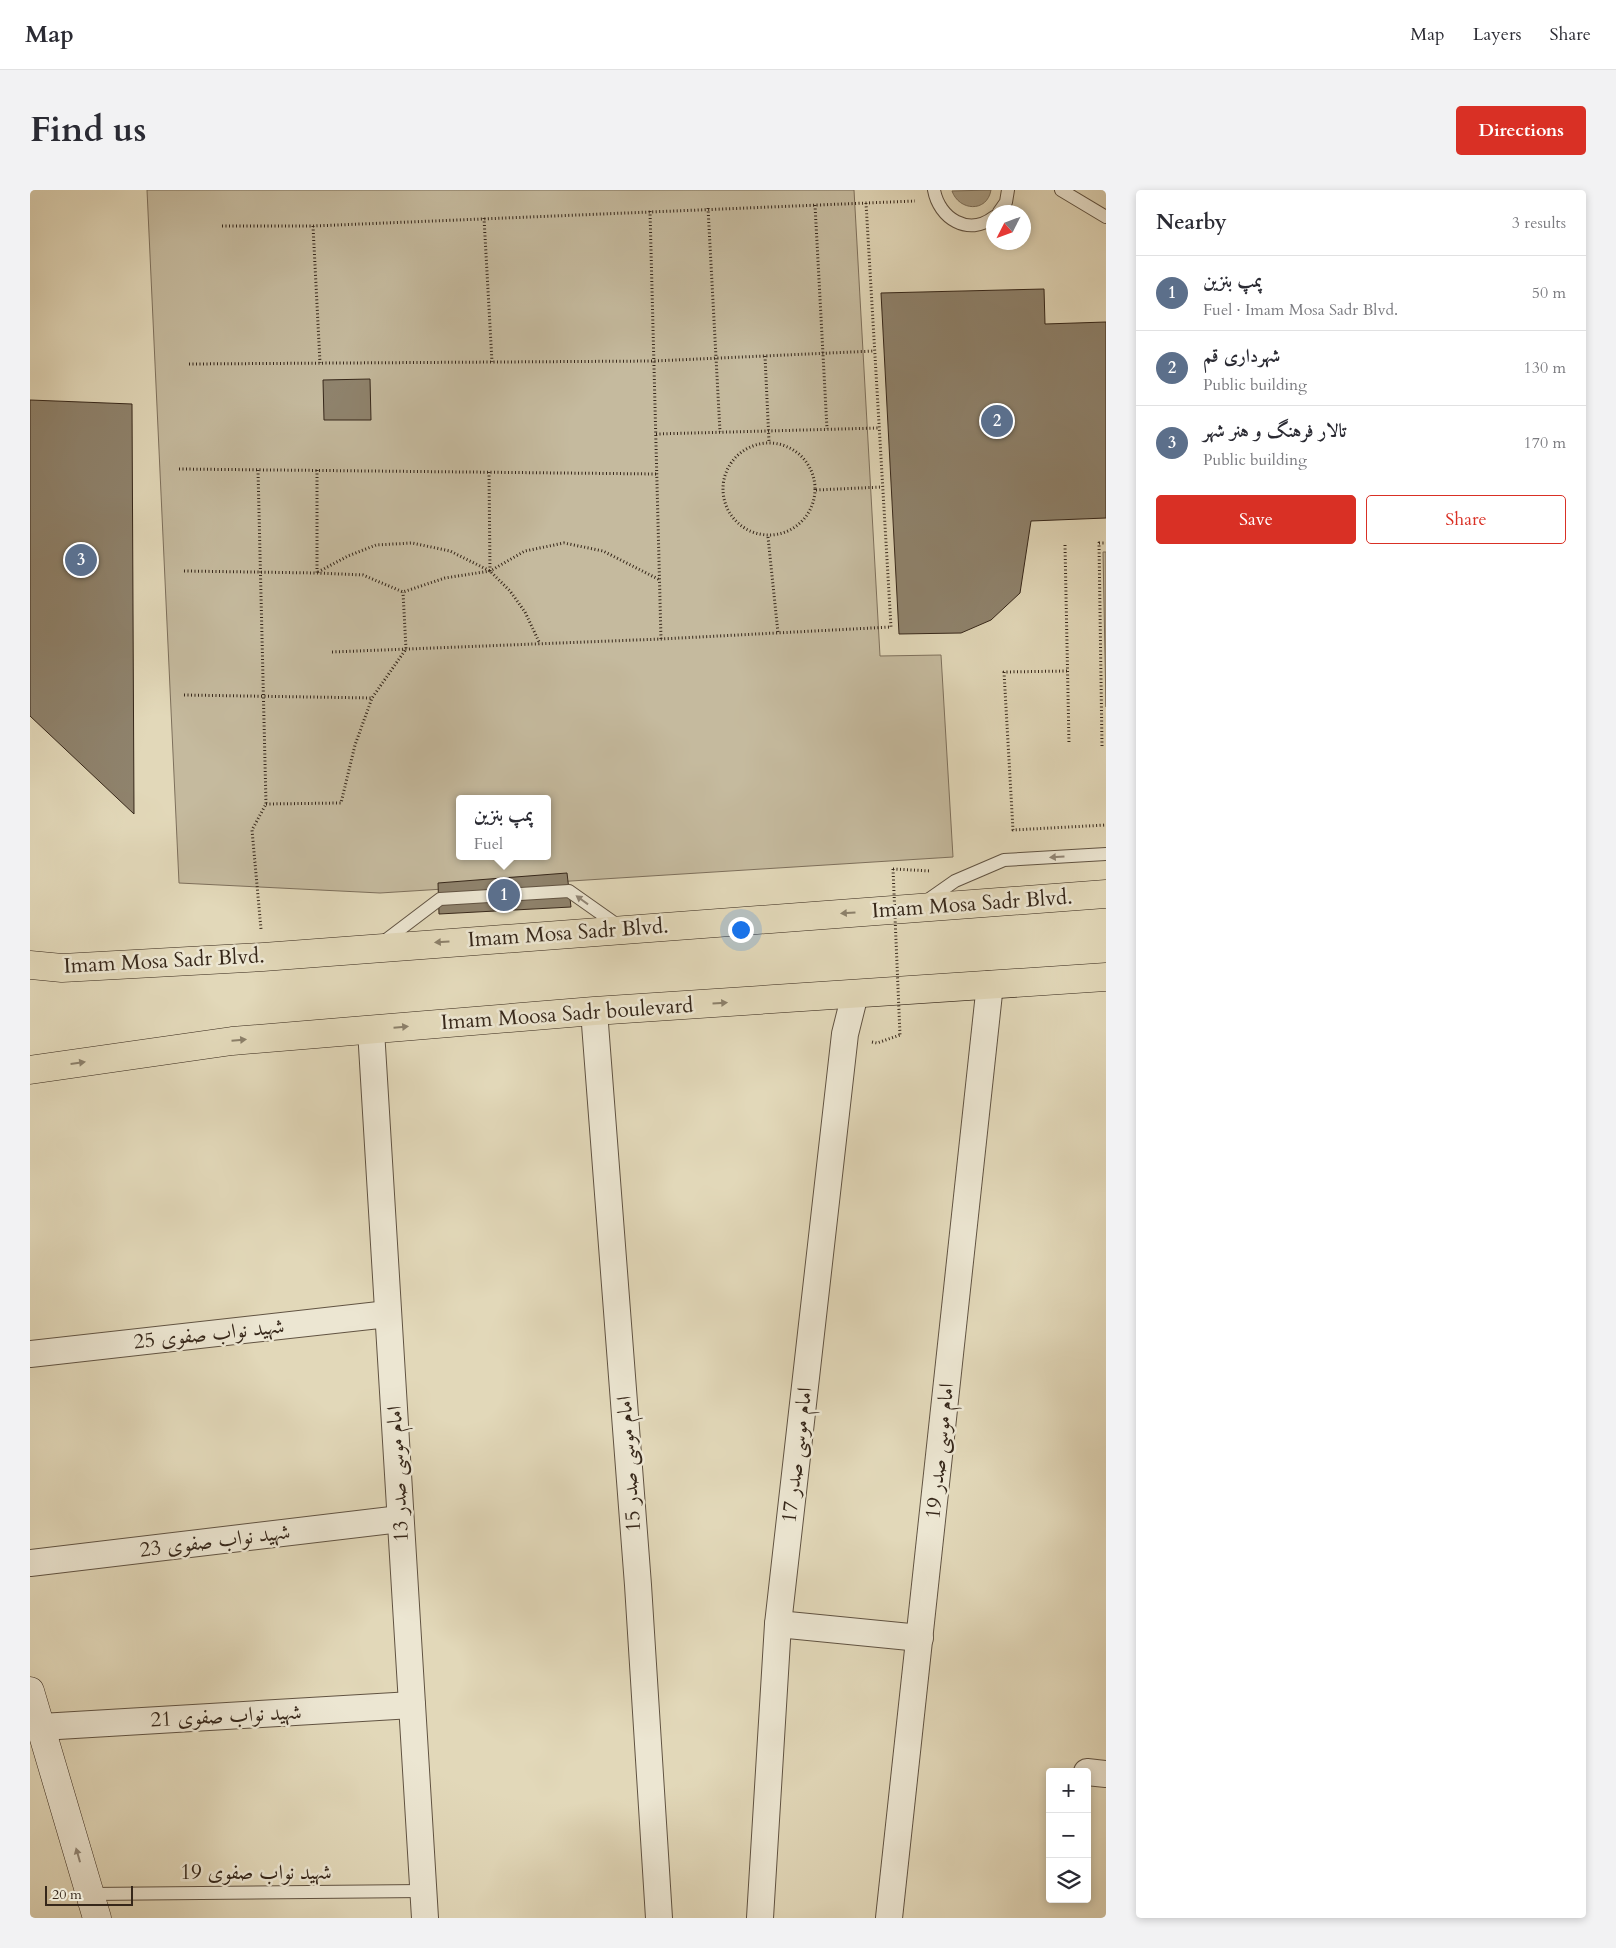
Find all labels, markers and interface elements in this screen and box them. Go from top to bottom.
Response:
text: Map [25,18,74,51]
text: Map [1410,22,1445,47]
text: Layers [1473,22,1522,47]
text: Share [1550,22,1591,47]
text: Find us [30,106,146,154]
button: Directions [1456,106,1586,155]
north arrow [986,205,1031,250]
text: Nearby [1156,208,1227,237]
text: 3 results [1512,212,1566,234]
text: پمپ بنزین [1203,268,1262,294]
text: 1 [1168,282,1176,304]
text: 50 m [1532,282,1566,304]
text: Fuel · Imam Mosa Sadr Blvd. [1203,299,1398,321]
text: شهرداری قم [1203,343,1280,369]
text: 2 [1168,357,1176,379]
text: 130 m [1524,357,1566,379]
text: Public building [1203,374,1307,396]
pin: 2 [981,402,1013,440]
text: تالار فرهنگ و هنر شهر [1203,418,1346,444]
text: 3 [1168,432,1176,454]
text: 170 m [1524,432,1566,454]
text: Public building [1203,449,1307,471]
button: Save [1156,495,1356,544]
button: Share [1366,495,1566,544]
pin: 3 [65,541,97,579]
popup [456,795,551,860]
text: پمپ بنزین [474,802,533,828]
text: Fuel [474,833,503,855]
one-way arrow [1049,853,1065,861]
pin: 1 [488,876,520,914]
street label: Imam Mosa Sadr Blvd. [871,883,1073,925]
one-way arrow [576,896,589,906]
one-way arrow [840,910,856,918]
street label: Imam Mosa Sadr Blvd. [467,912,669,954]
your location [728,917,754,943]
one-way arrow [433,938,449,946]
street label: Imam Mosa Sadr Blvd. [63,941,265,981]
street label: Imam Moosa Sadr boulevard [440,991,694,1037]
one-way arrow [712,998,728,1006]
one-way arrow [393,1023,409,1031]
one-way arrow [231,1036,247,1044]
one-way arrow [71,1059,87,1067]
street label: شهید نواب صفوی 25 [132,1312,286,1356]
street label: امام موسی صدر 19 [918,1382,965,1521]
street label: امام موسی صدر 17 [774,1386,823,1525]
street label: امام موسی صدر 15 [610,1395,651,1533]
street label: امام موسی صدر 13 [380,1405,419,1543]
street label: شهید نواب صفوی 23 [138,1517,292,1565]
street label: شهید نواب صفوی 21 [150,1698,302,1734]
map controls [1046,1768,1091,1903]
button: + [1046,1768,1091,1813]
button: − [1046,1813,1091,1858]
one-way arrow [74,1847,82,1862]
street label: شهید نواب صفوی 19 [180,1858,332,1887]
button: layers [1046,1858,1091,1903]
scale bar [45,1883,132,1906]
text: 20 m [52,1885,82,1904]

